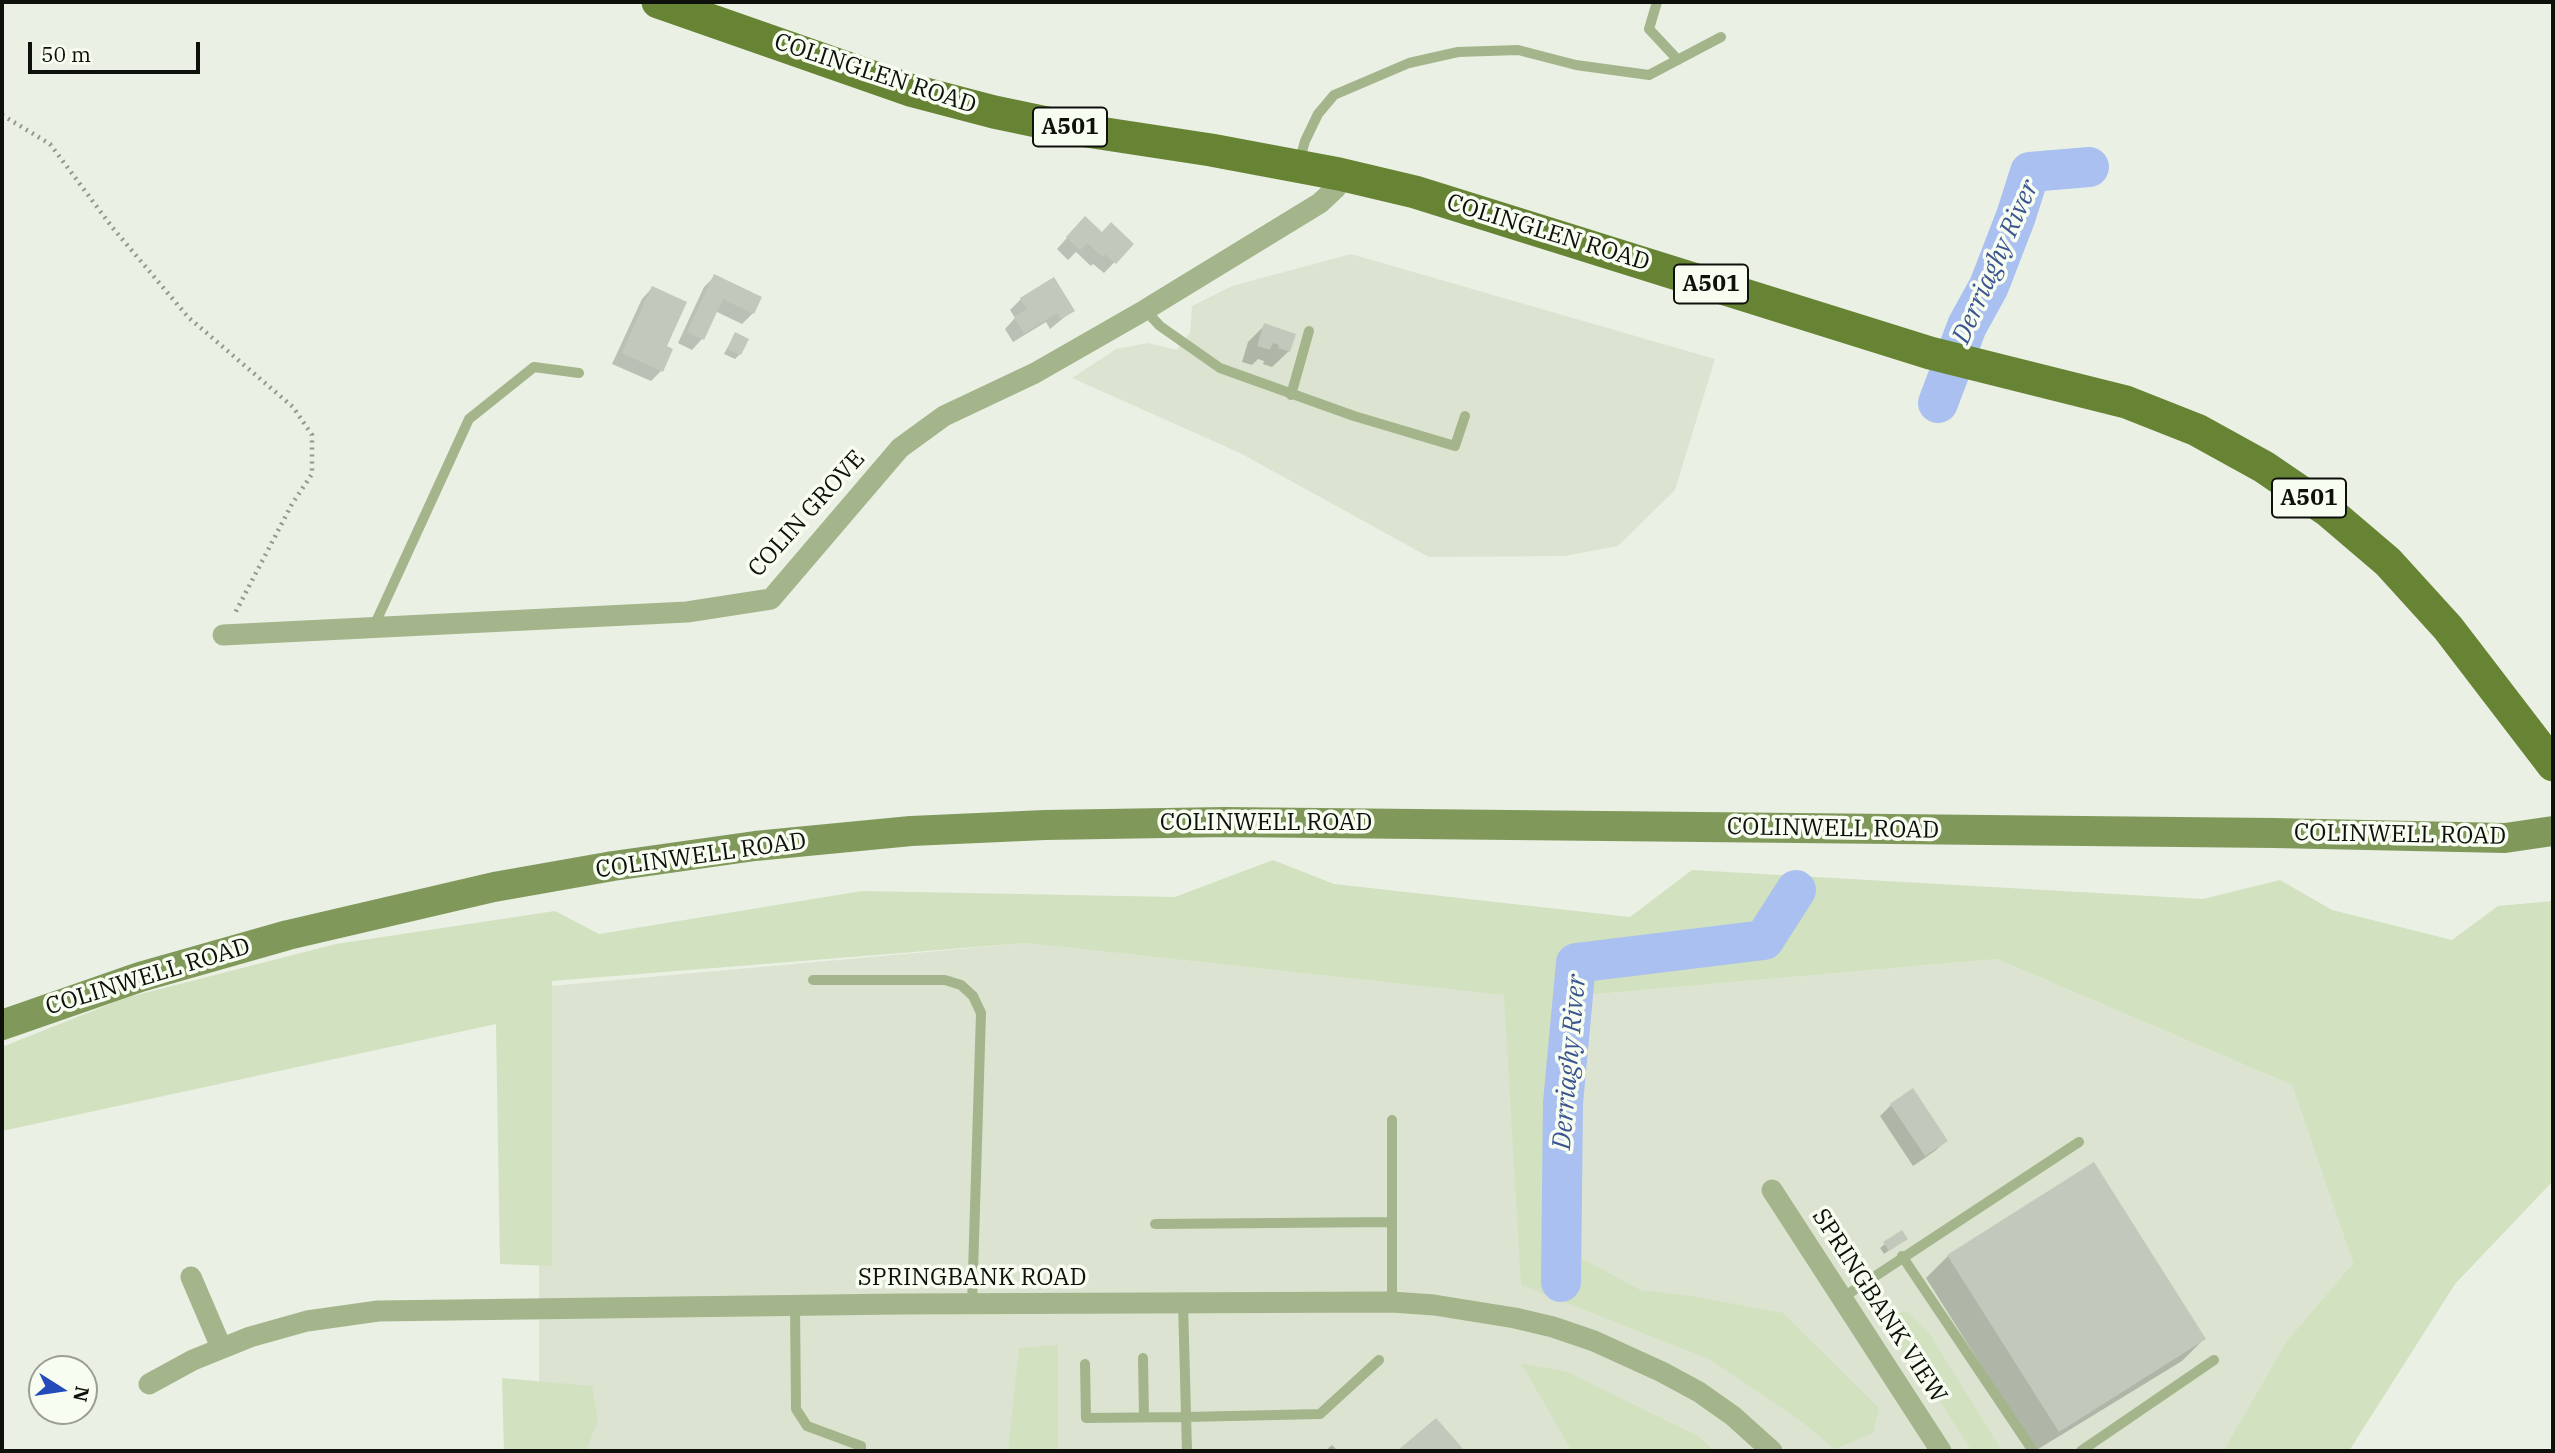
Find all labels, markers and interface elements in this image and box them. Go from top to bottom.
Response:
scale bar [32,28,203,72]
street label: COLINGLEN ROAD [770,28,980,120]
text: 50 m [41,40,91,68]
road number: A501 [1033,108,1107,146]
water label: Derriaghy River [1946,175,2046,349]
street label: COLINGLEN ROAD [1443,188,1653,278]
road number: A501 [1674,264,1748,304]
street label: COLIN GROVE [743,445,871,583]
road number: A501 [2272,478,2346,518]
street label: COLINWELL ROAD [1160,809,1372,837]
street label: COLINWELL ROAD [1727,813,1939,845]
street label: COLINWELL ROAD [2294,819,2506,851]
street label: COLINWELL ROAD [594,827,808,885]
street label: COLINWELL ROAD [42,932,254,1022]
water label: Derriaghy River [1547,973,1593,1151]
street label: SPRINGBANK VIEW [1805,1204,1953,1408]
street label: SPRINGBANK ROAD [858,1264,1086,1292]
north arrow [28,1355,98,1425]
text: N [68,1384,95,1404]

